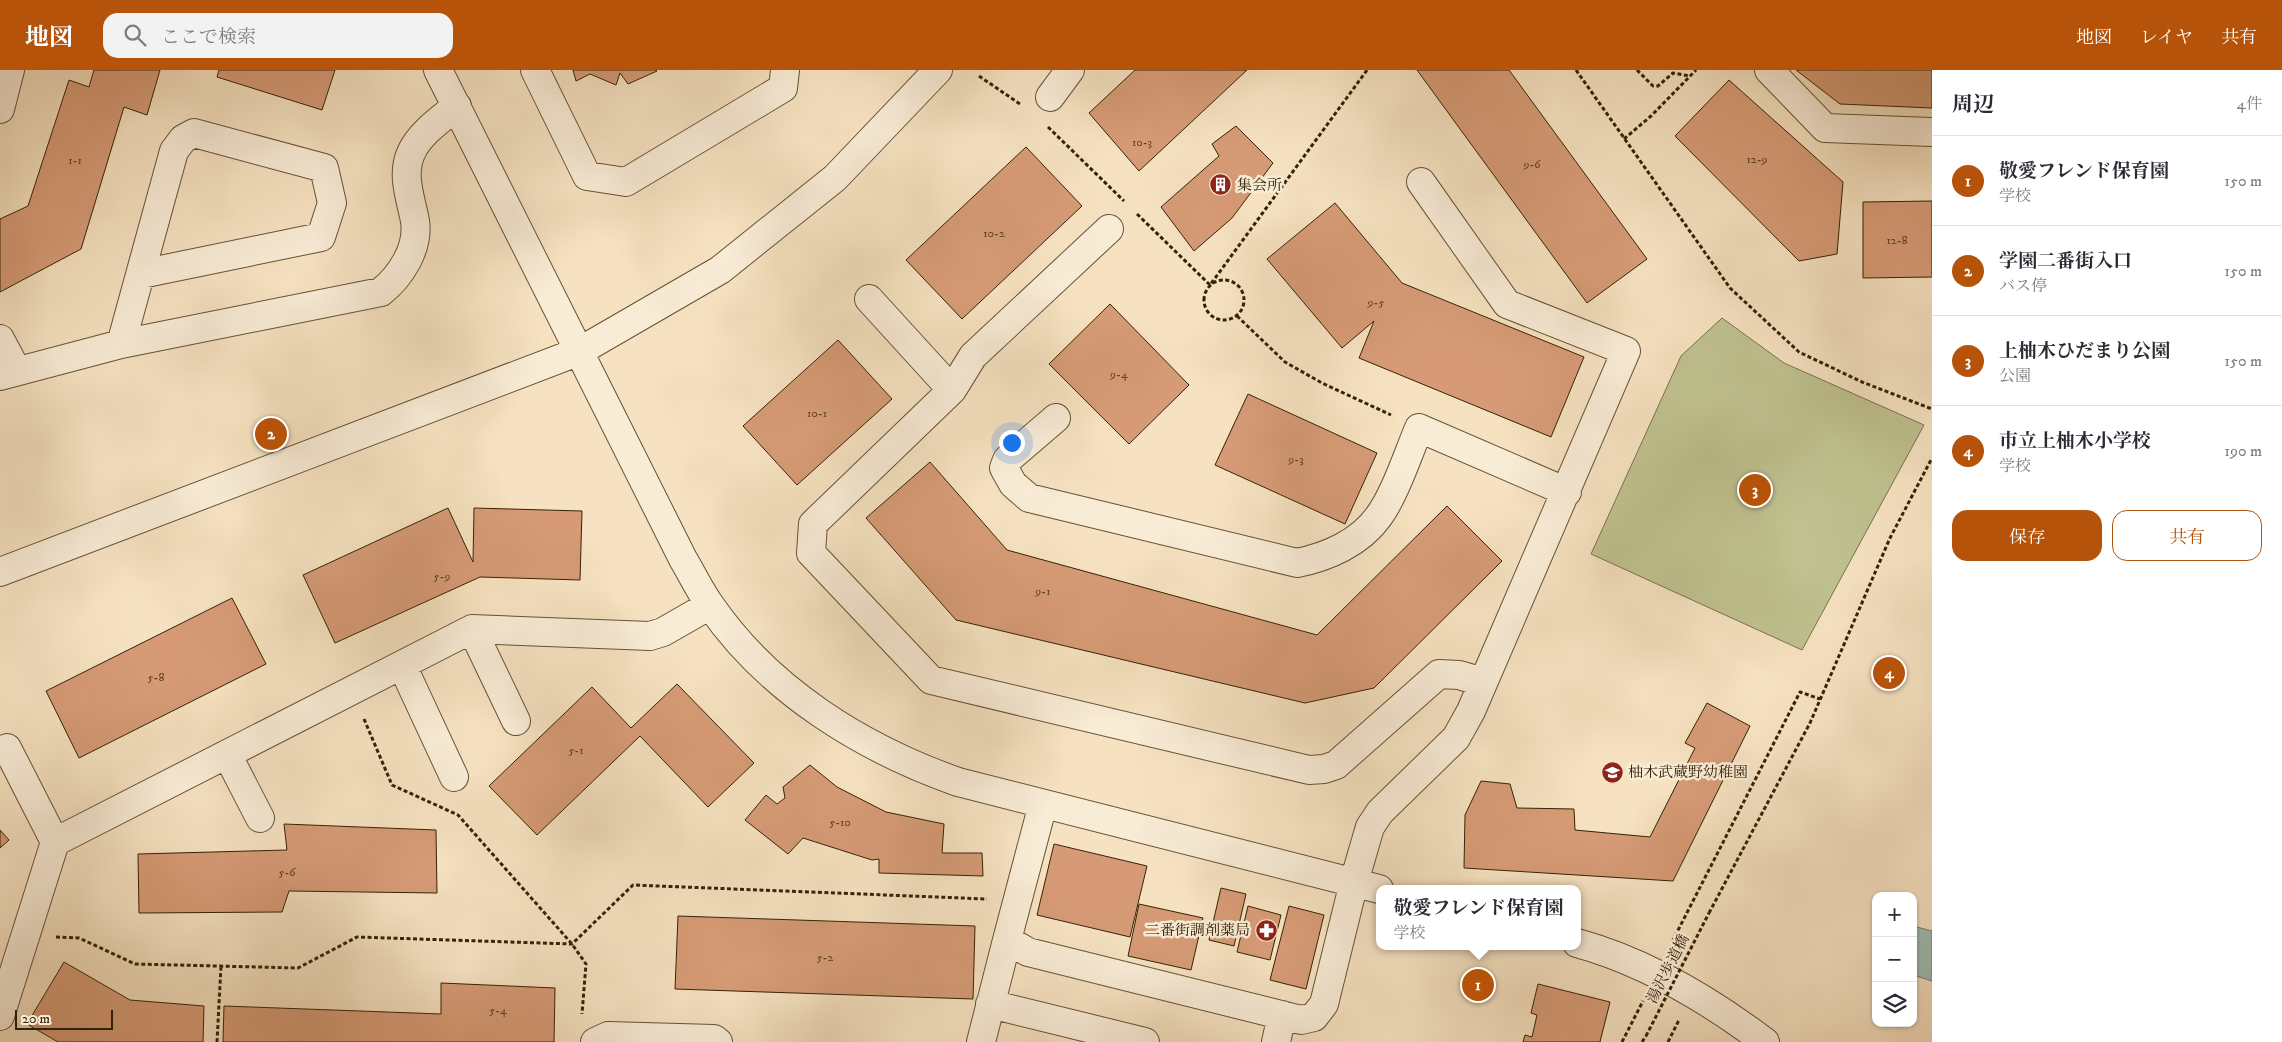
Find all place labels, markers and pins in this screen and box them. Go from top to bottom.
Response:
building icon: 集会所 [1209,173,1233,197]
place label: 集会所 [1237,176,1282,195]
pin: 2 [255,415,287,453]
pin: 3 [1739,471,1771,509]
pin: 4 [1873,654,1905,692]
school or university icon: 柚木武蔵野幼稚園 [1600,760,1624,784]
place label: 柚木武蔵野幼稚園 [1628,763,1748,782]
pharmacy icon: 二番街調剤薬局 [1254,918,1278,942]
place label: 二番街調剤薬局 [1145,921,1250,940]
pin: 1 [1462,966,1494,1004]

